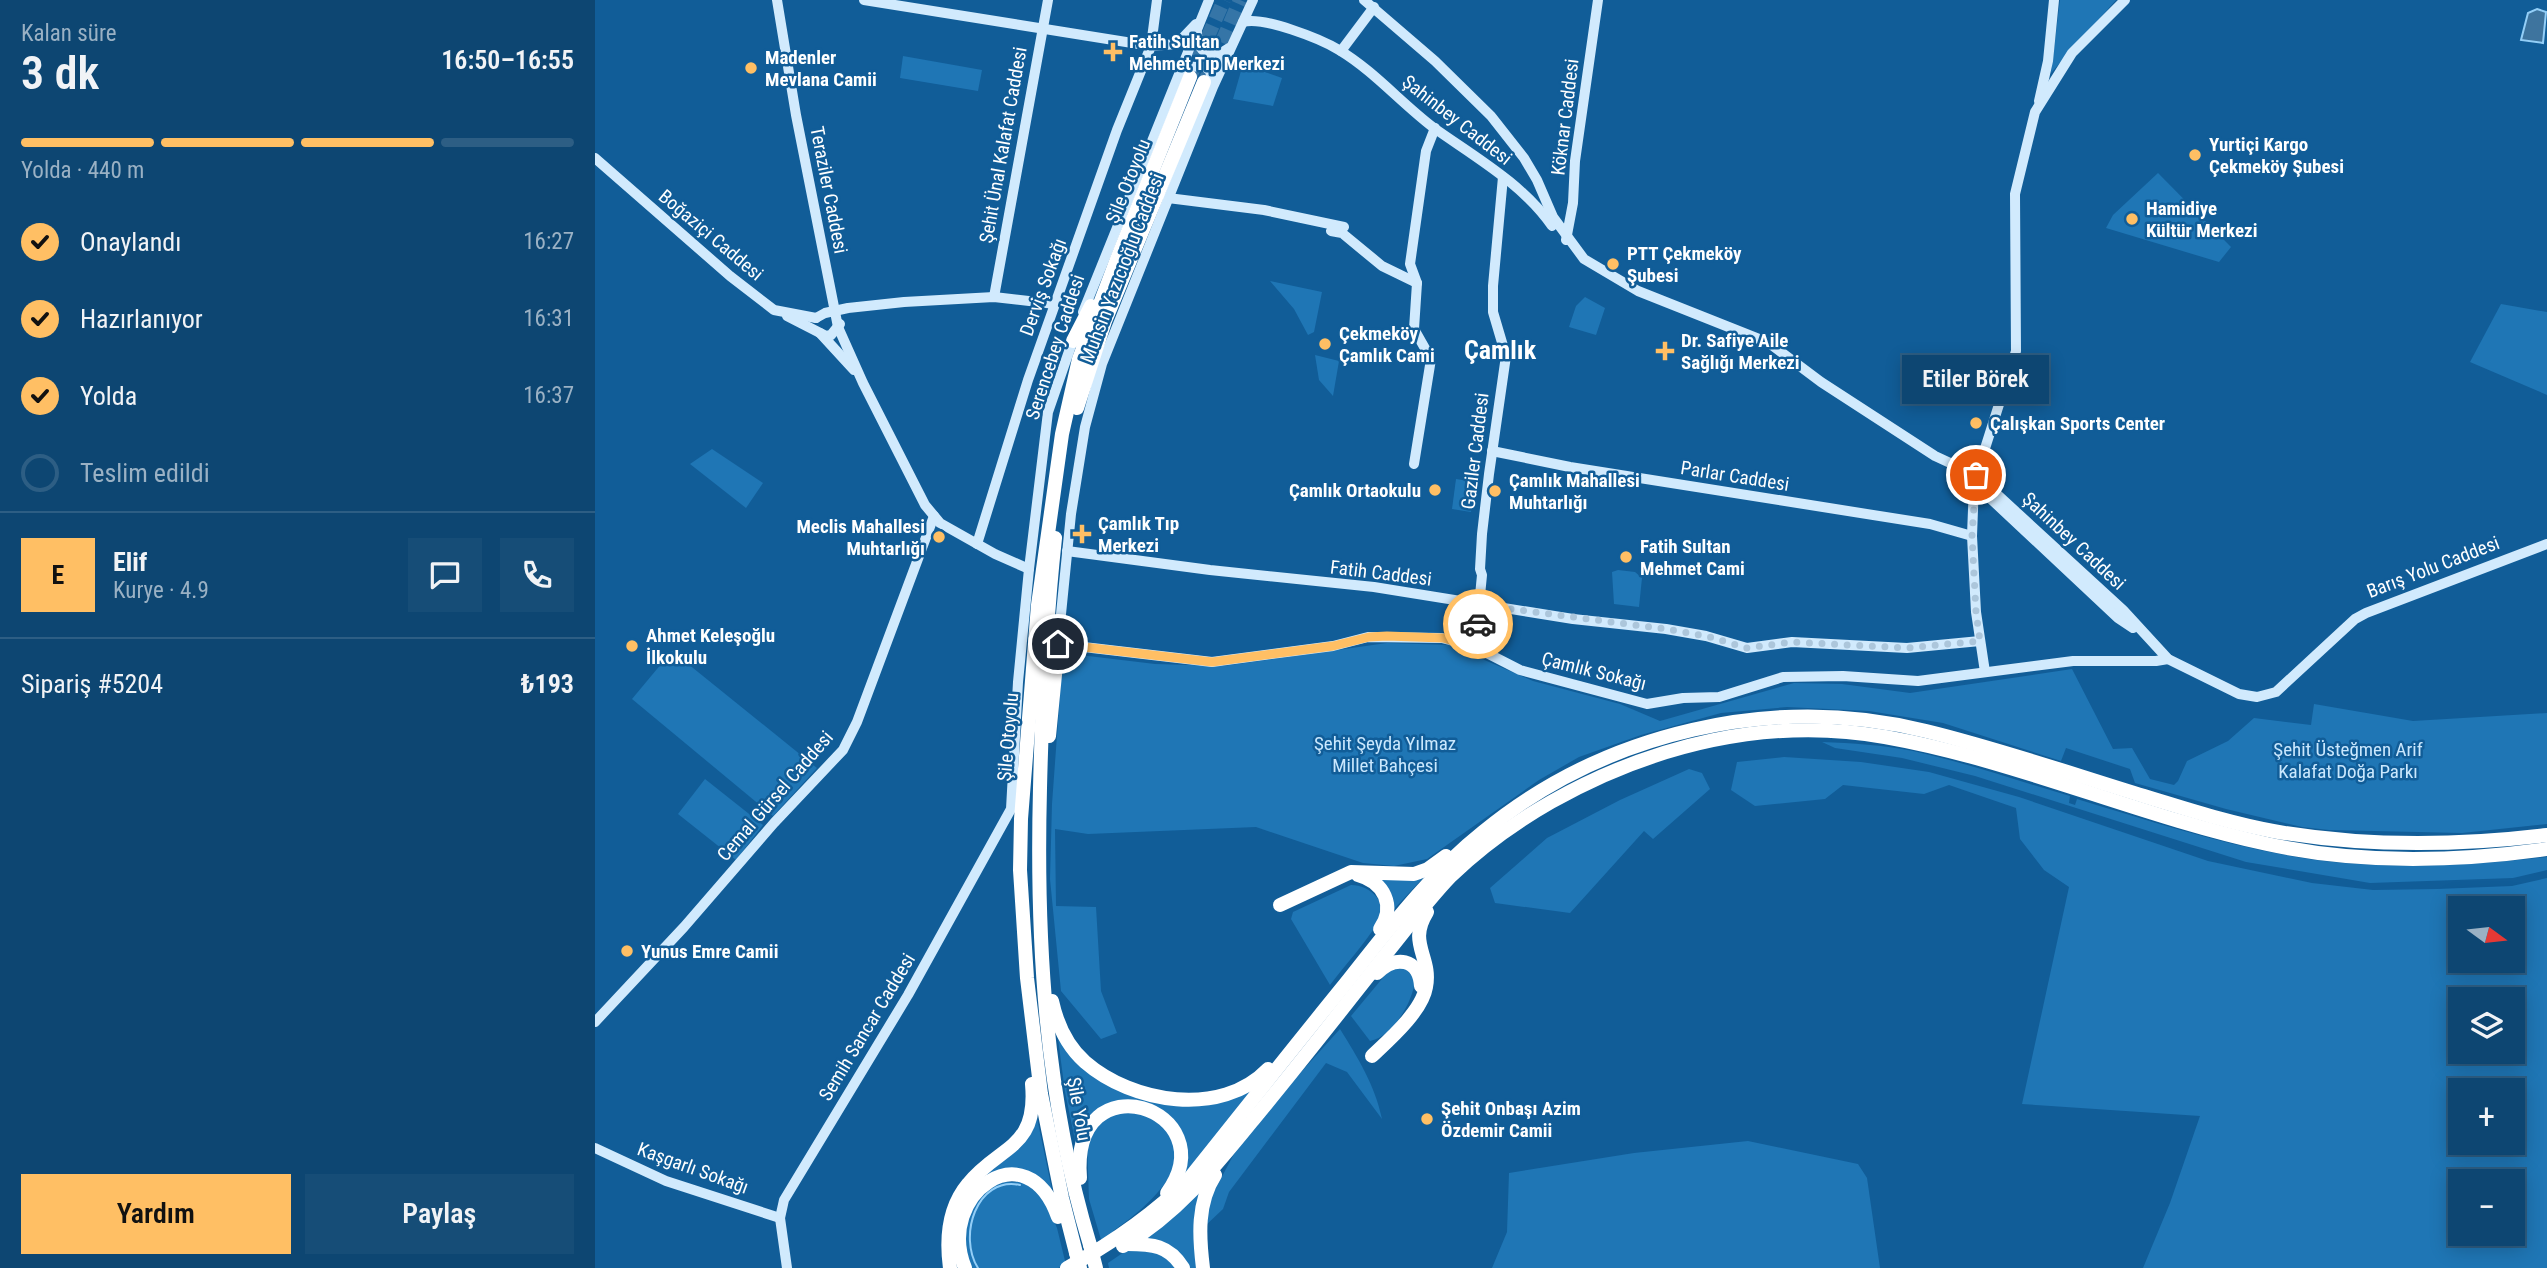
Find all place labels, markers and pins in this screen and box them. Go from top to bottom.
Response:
place label: Fatih Sultan Mehmet Tıp Merkezi [1129,30,1285,75]
marker: Fatih Sultan Mehmet Tıp Merkezi [1103,42,1123,62]
place label: Madenler Mevlana Camii [765,46,877,91]
marker: Madenler Mevlana Camii [743,60,759,76]
place label: Yurtiçi Kargo Çekmeköy Şubesi [2209,133,2344,178]
marker: Yurtiçi Kargo Çekmeköy Şubesi [2187,147,2203,163]
place label: Hamidiye Kültür Merkezi [2146,197,2257,242]
marker: Hamidiye Kültür Merkezi [2124,211,2140,227]
place label: PTT Çekmeköy Şubesi [1627,242,1742,287]
marker: PTT Çekmeköy Şubesi [1605,256,1621,272]
place label: Çekmeköy Çamlık Cami [1339,322,1435,367]
place label: Dr. Safiye Aile Sağlığı Merkezi [1681,329,1800,374]
marker: Çekmeköy Çamlık Cami [1317,336,1333,352]
marker: Dr. Safiye Aile Sağlığı Merkezi [1655,341,1675,361]
callout: Etiler Börek [1903,356,2049,405]
place label: Çalışkan Sports Center [1990,412,2165,435]
marker: Çalışkan Sports Center [1968,415,1984,431]
pin [1946,445,2006,505]
place label: Çamlık Mahallesi Muhtarlığı [1509,469,1640,514]
place label: Çamlık Ortaokulu [1289,479,1421,502]
marker: Çamlık Ortaokulu [1427,482,1443,498]
marker: Çamlık Mahallesi Muhtarlığı [1487,483,1503,499]
place label: Çamlık Tıp Merkezi [1098,512,1179,557]
place label: Meclis Mahallesi Muhtarlığı [796,515,925,560]
marker: Çamlık Tıp Merkezi [1072,524,1092,544]
marker: Meclis Mahallesi Muhtarlığı [931,529,947,545]
place label: Fatih Sultan Mehmet Cami [1640,535,1745,580]
marker: Fatih Sultan Mehmet Cami [1618,549,1634,565]
pin [1028,614,1088,674]
place label: Ahmet Keleşoğlu İlkokulu [646,624,775,669]
marker: Ahmet Keleşoğlu İlkokulu [624,638,640,654]
place label: Yunus Emre Camii [641,940,778,963]
marker: Yunus Emre Camii [619,943,635,959]
place label: Şehit Onbaşı Azim Özdemir Camii [1441,1097,1581,1142]
marker: Şehit Onbaşı Azim Özdemir Camii [1419,1111,1435,1127]

